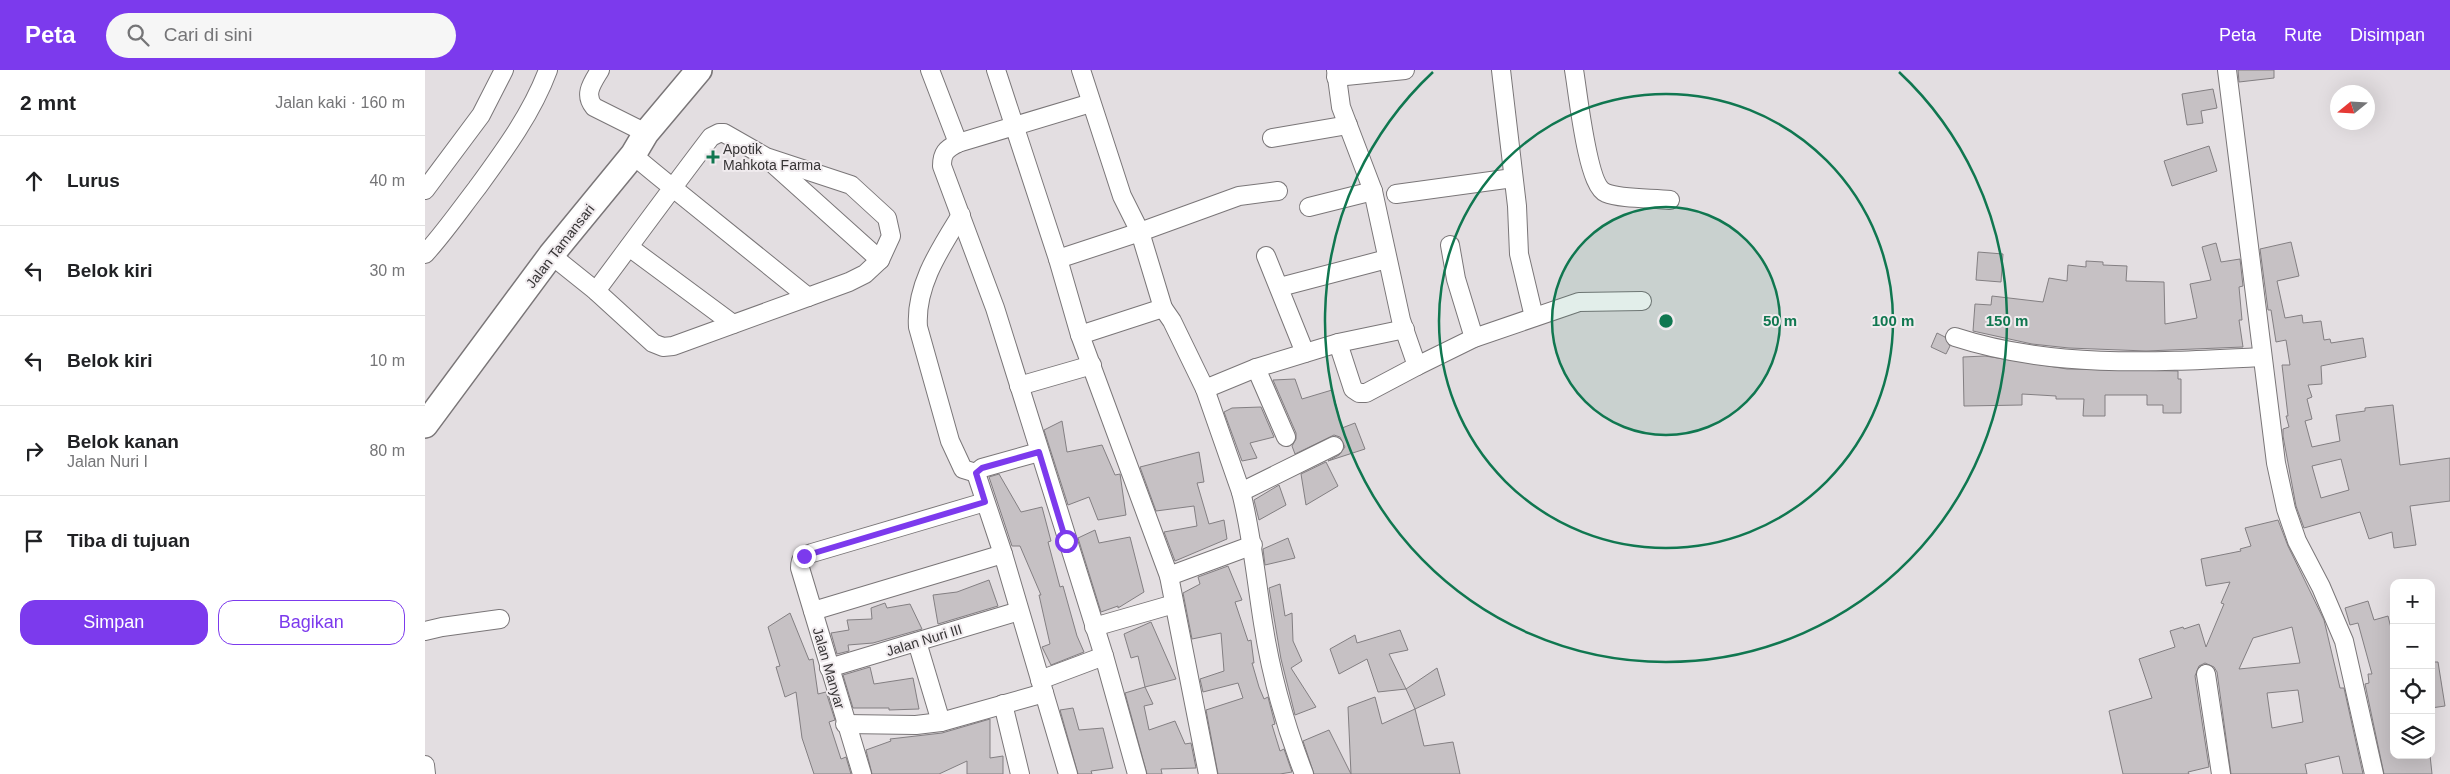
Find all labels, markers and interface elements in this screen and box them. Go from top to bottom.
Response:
search box [106,13,456,58]
text: Peta [25,21,76,48]
icon: search [124,21,152,49]
text: Cari di sini [164,24,252,45]
text: Peta [2219,25,2256,45]
text: Rute [2284,25,2322,45]
text: Disimpan [2350,25,2425,45]
north arrow [2330,85,2375,130]
text: 2 mnt [20,91,76,114]
text: Jalan kaki · 160 m [275,94,405,111]
place label: Apotik Mahkota Farma [723,141,821,173]
marker: Apotik Mahkota Farma [707,151,719,163]
icon: ahead [20,167,48,195]
text: Lurus [67,170,120,191]
text: 40 m [369,172,405,189]
street label: Jalan Tamansari [522,201,598,291]
icon: left [20,257,48,285]
text: Belok kiri [67,260,153,281]
text: 30 m [369,262,405,279]
centre of rings [1657,312,1675,330]
text: 50 m [1763,312,1797,329]
text: 100 m [1872,312,1914,329]
text: 150 m [1986,312,2028,329]
icon: left [20,347,48,375]
text: Belok kiri [67,350,153,371]
text: 10 m [369,352,405,369]
text: Belok kanan [67,431,179,452]
icon: right [20,437,48,465]
text: 80 m [369,442,405,459]
text: Jalan Nuri I [67,453,148,470]
icon: arrive [20,527,48,555]
text: Tiba di tujuan [67,530,190,551]
route start [1055,530,1078,553]
route end [793,545,816,568]
map controls [2390,579,2435,759]
button: + [2390,579,2435,624]
button: Simpan [20,600,208,645]
button: Bagikan [218,600,405,645]
street label: Jalan Nuri III [884,621,964,659]
button: − [2390,624,2435,669]
street label: Jalan Manyar [810,625,848,711]
button: locate [2390,669,2435,714]
button: layers [2390,714,2435,759]

